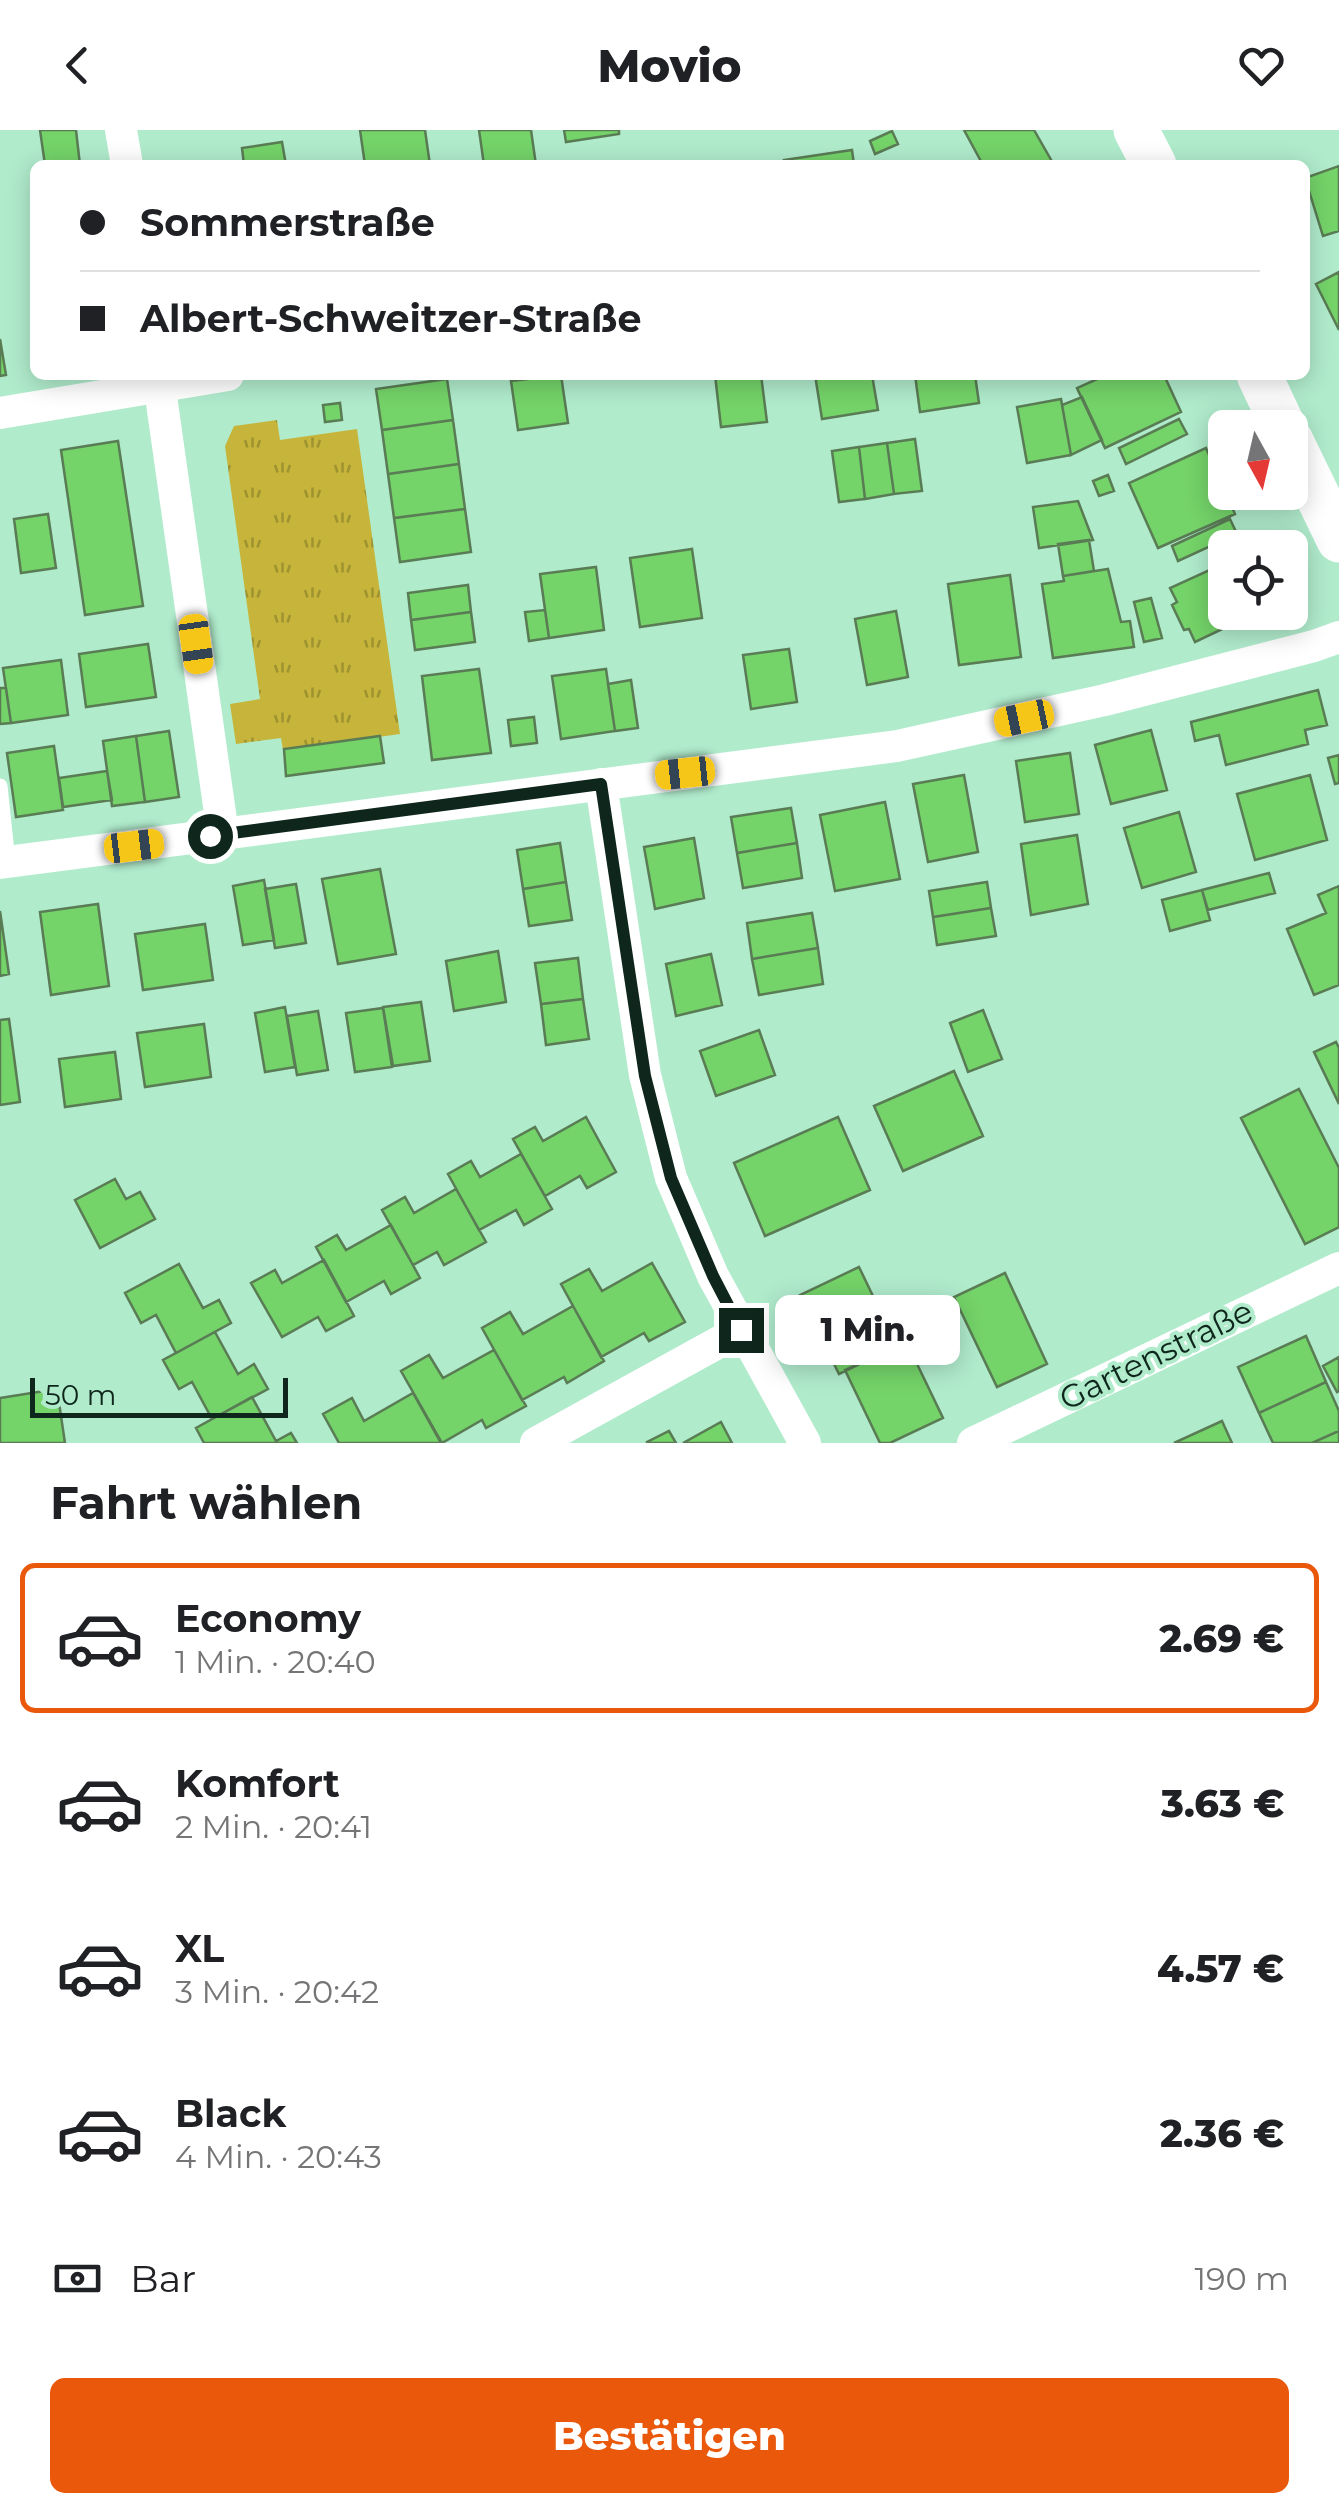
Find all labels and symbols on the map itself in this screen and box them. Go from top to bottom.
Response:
north arrow [1208,410,1308,510]
car [177,612,215,676]
car [992,697,1056,739]
car [654,755,716,791]
route start [188,814,233,859]
car [102,827,166,865]
street label: Gartenstraße [1053,1291,1259,1418]
callout: 1 Min. [776,1295,961,1365]
route end [719,1308,764,1353]
scale bar [30,1373,288,1418]

